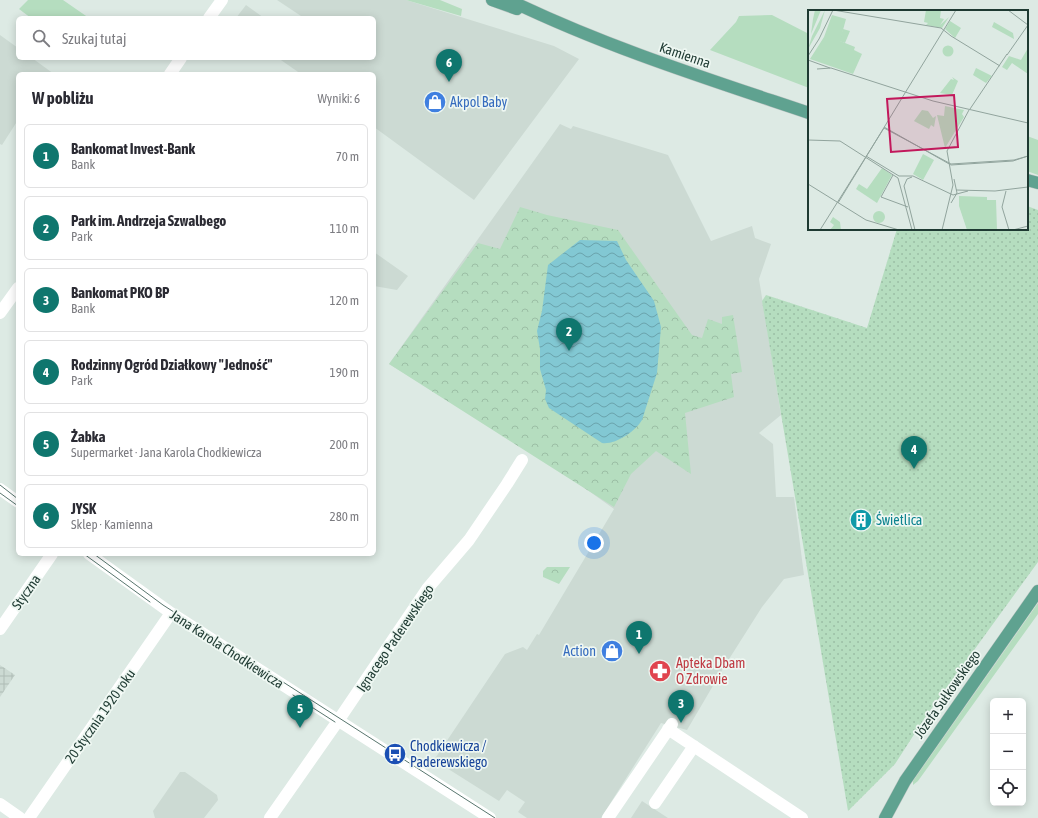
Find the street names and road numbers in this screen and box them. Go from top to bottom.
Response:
street label: Kamienna [657,39,713,71]
street label: Styczna [8,571,44,613]
street label: Ignacego Paderewskiego [353,581,437,695]
street label: Jana Karola Chodkiewicza [167,606,287,692]
street label: Józefa Sułkowskiego [911,647,983,741]
street label: 20 Stycznia 1920 roku [62,666,138,766]

